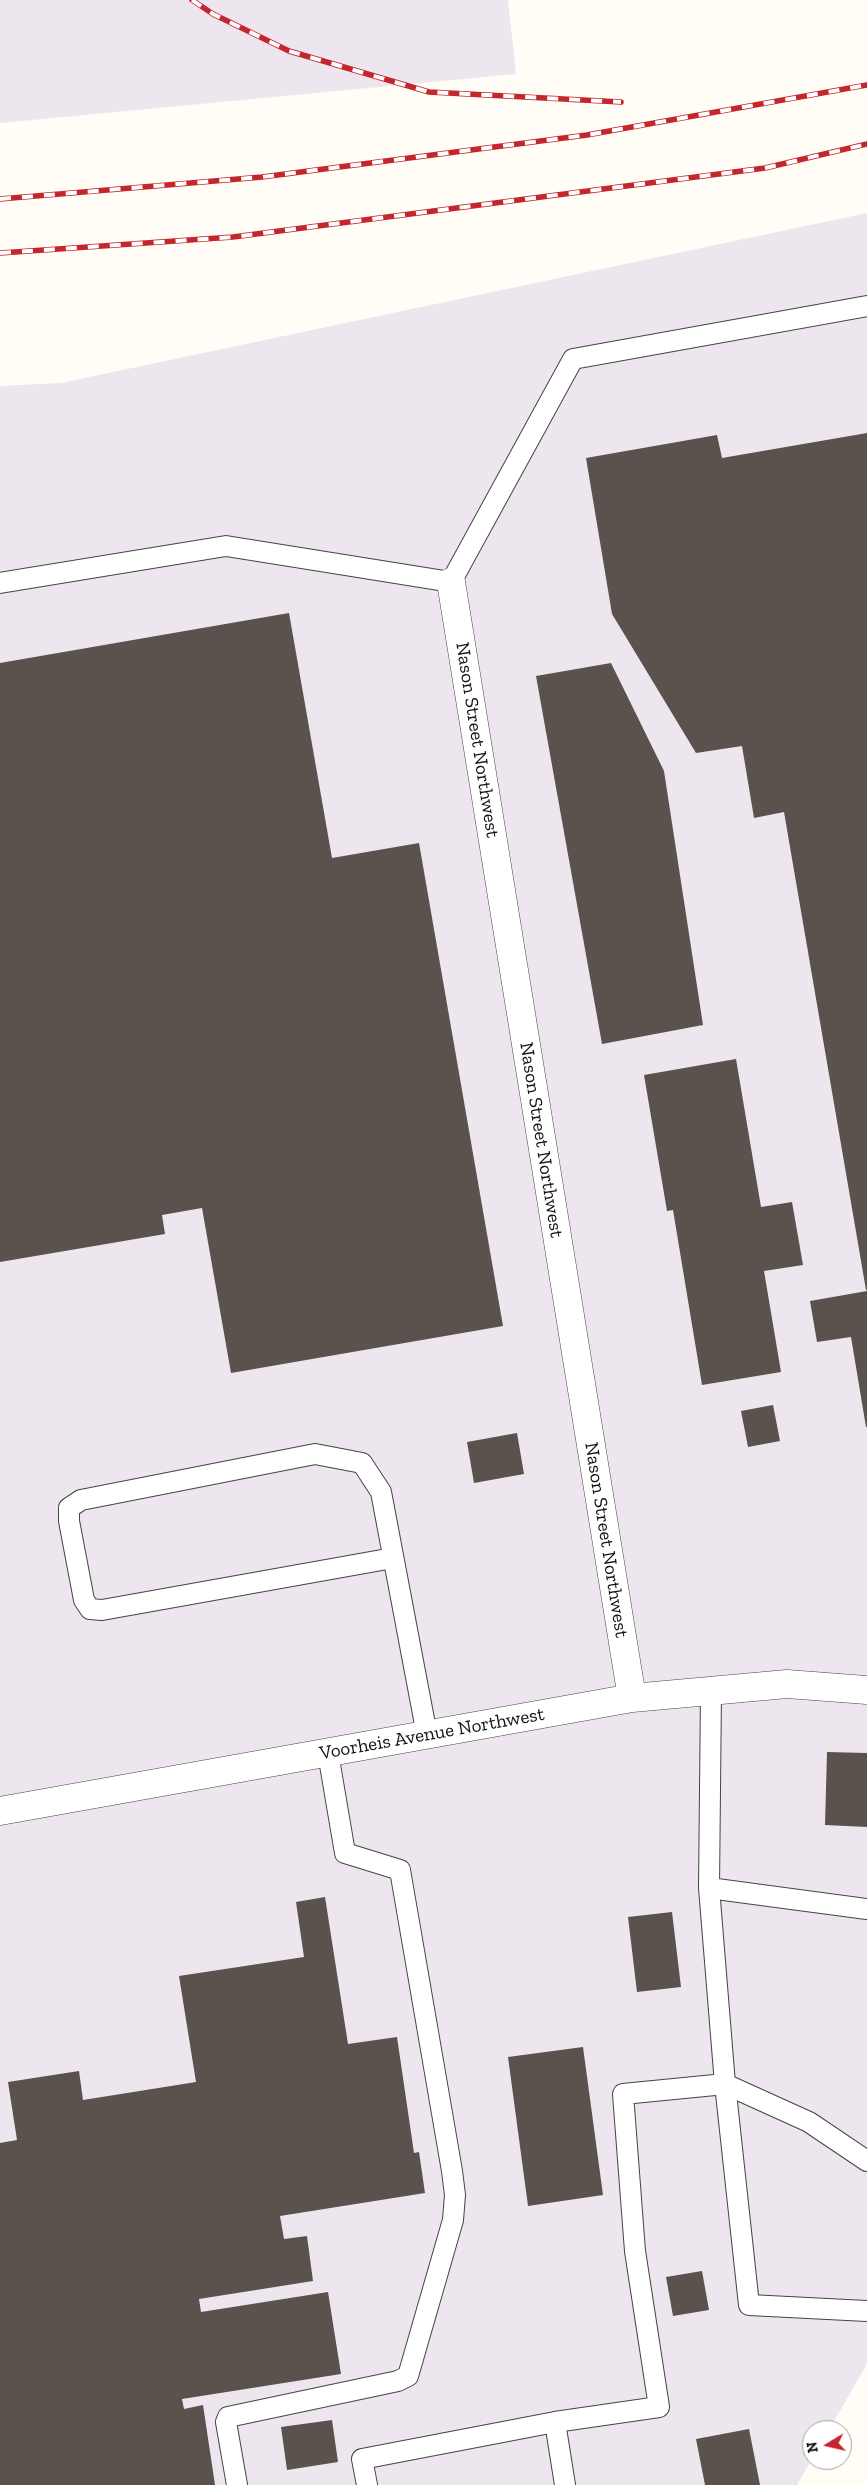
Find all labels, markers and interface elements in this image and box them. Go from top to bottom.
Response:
street label: Nason Street Northwest [450,641,504,839]
street label: Nason Street Northwest [514,1041,568,1239]
street label: Nason Street Northwest [579,1441,633,1639]
street label: Voorheis Avenue Northwest [318,1703,546,1765]
north arrow [802,2420,852,2470]
text: N [803,2441,822,2454]

